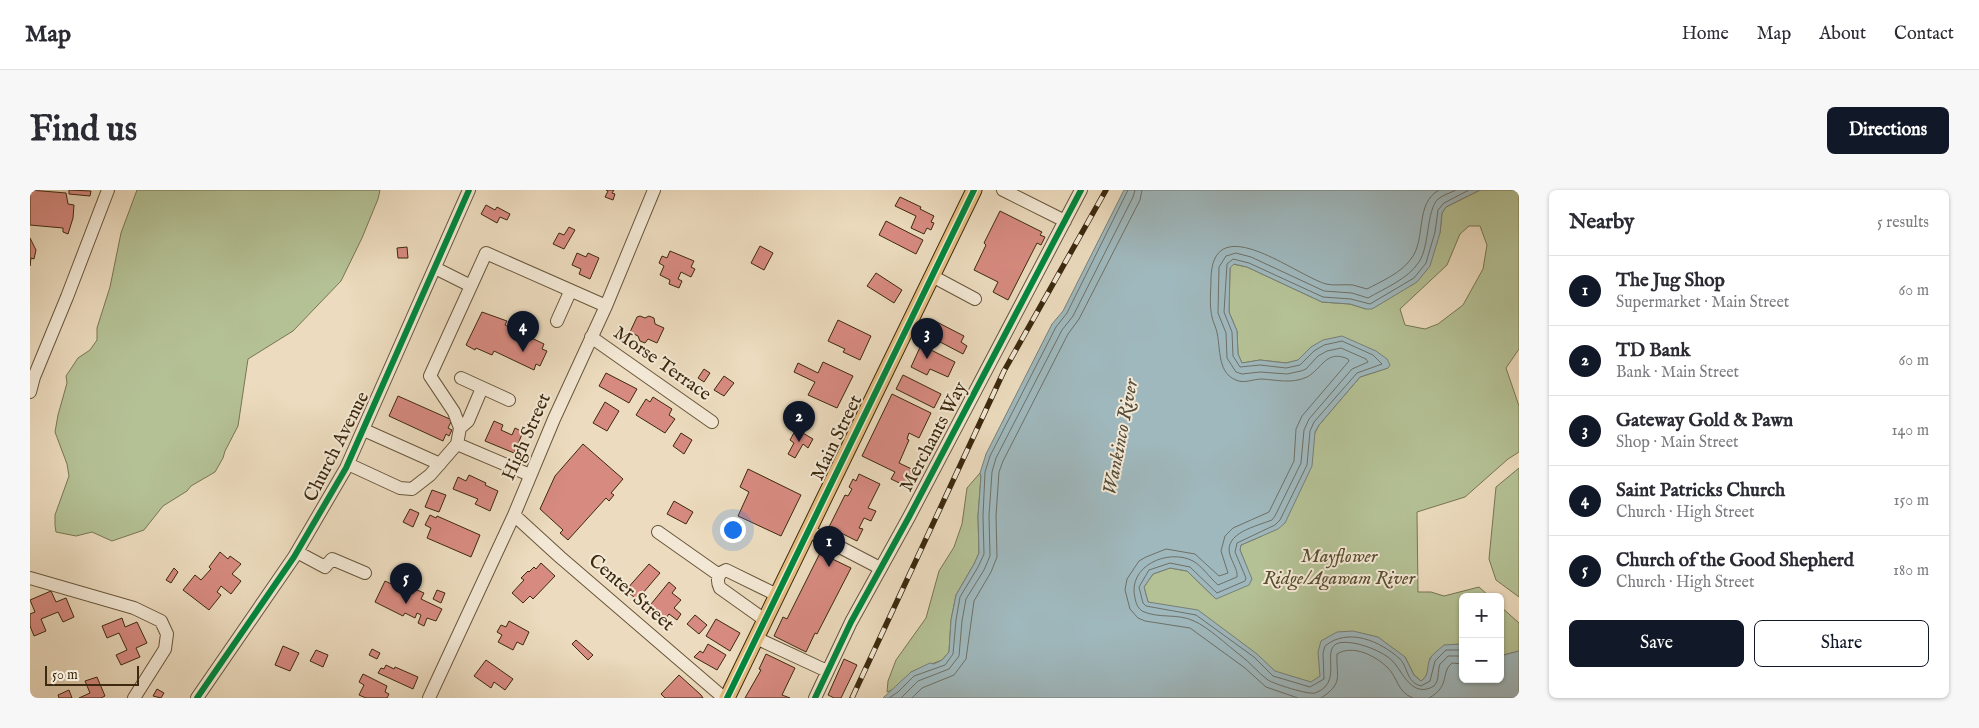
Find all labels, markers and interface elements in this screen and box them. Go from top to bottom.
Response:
text: Map [25,19,71,50]
text: Home [1682,23,1729,46]
text: Map [1757,23,1791,46]
text: About [1819,23,1866,46]
text: Contact [1894,23,1954,46]
button: Directions [1827,107,1949,154]
text: Find us [30,108,137,153]
text: Nearby [1569,209,1634,236]
text: 5 results [1877,213,1929,233]
text: The Jug Shop [1616,269,1725,293]
text: 1 [1582,281,1588,301]
text: 60 m [1899,281,1929,301]
text: Supermarket · Main Street [1616,293,1789,313]
pin: 4 [507,311,539,352]
pin: 3 [911,318,943,359]
street label: Morse Terrace [608,321,716,407]
text: TD Bank [1616,339,1690,363]
text: 2 [1581,351,1589,371]
text: 60 m [1899,351,1929,371]
text: Bank · Main Street [1616,363,1739,383]
water label: Wankinco River [1098,376,1145,497]
street label: Merchants Way [895,377,973,496]
street label: Church Avenue [299,387,375,506]
street label: High Street [497,389,557,484]
street label: Main Street [806,391,868,485]
pin: 2 [783,401,815,442]
text: Gateway Gold & Pawn [1616,409,1793,433]
text: 3 [1582,421,1588,441]
text: 140 m [1891,421,1929,441]
text: Shop · Main Street [1616,433,1738,453]
text: Saint Patricks Church [1616,479,1785,503]
text: 4 [1581,491,1589,511]
text: 150 m [1894,491,1929,511]
text: Church · High Street [1616,503,1754,523]
your location [720,517,746,543]
pin: 1 [813,526,845,567]
park label: Mayflower Ridge/Agawam River [1263,545,1416,591]
street label: Center Street [583,549,679,637]
text: Church of the Good Shepherd [1616,549,1854,573]
text: 5 [1582,561,1588,581]
text: 180 m [1893,561,1929,581]
pin: 5 [390,563,422,604]
text: Church · High Street [1616,573,1754,593]
map controls [1459,593,1504,683]
button: + [1459,593,1504,638]
button: Save [1569,620,1744,667]
button: Share [1754,620,1929,667]
button: − [1459,638,1504,683]
scale bar [45,663,139,686]
text: 50 m [52,666,78,684]

